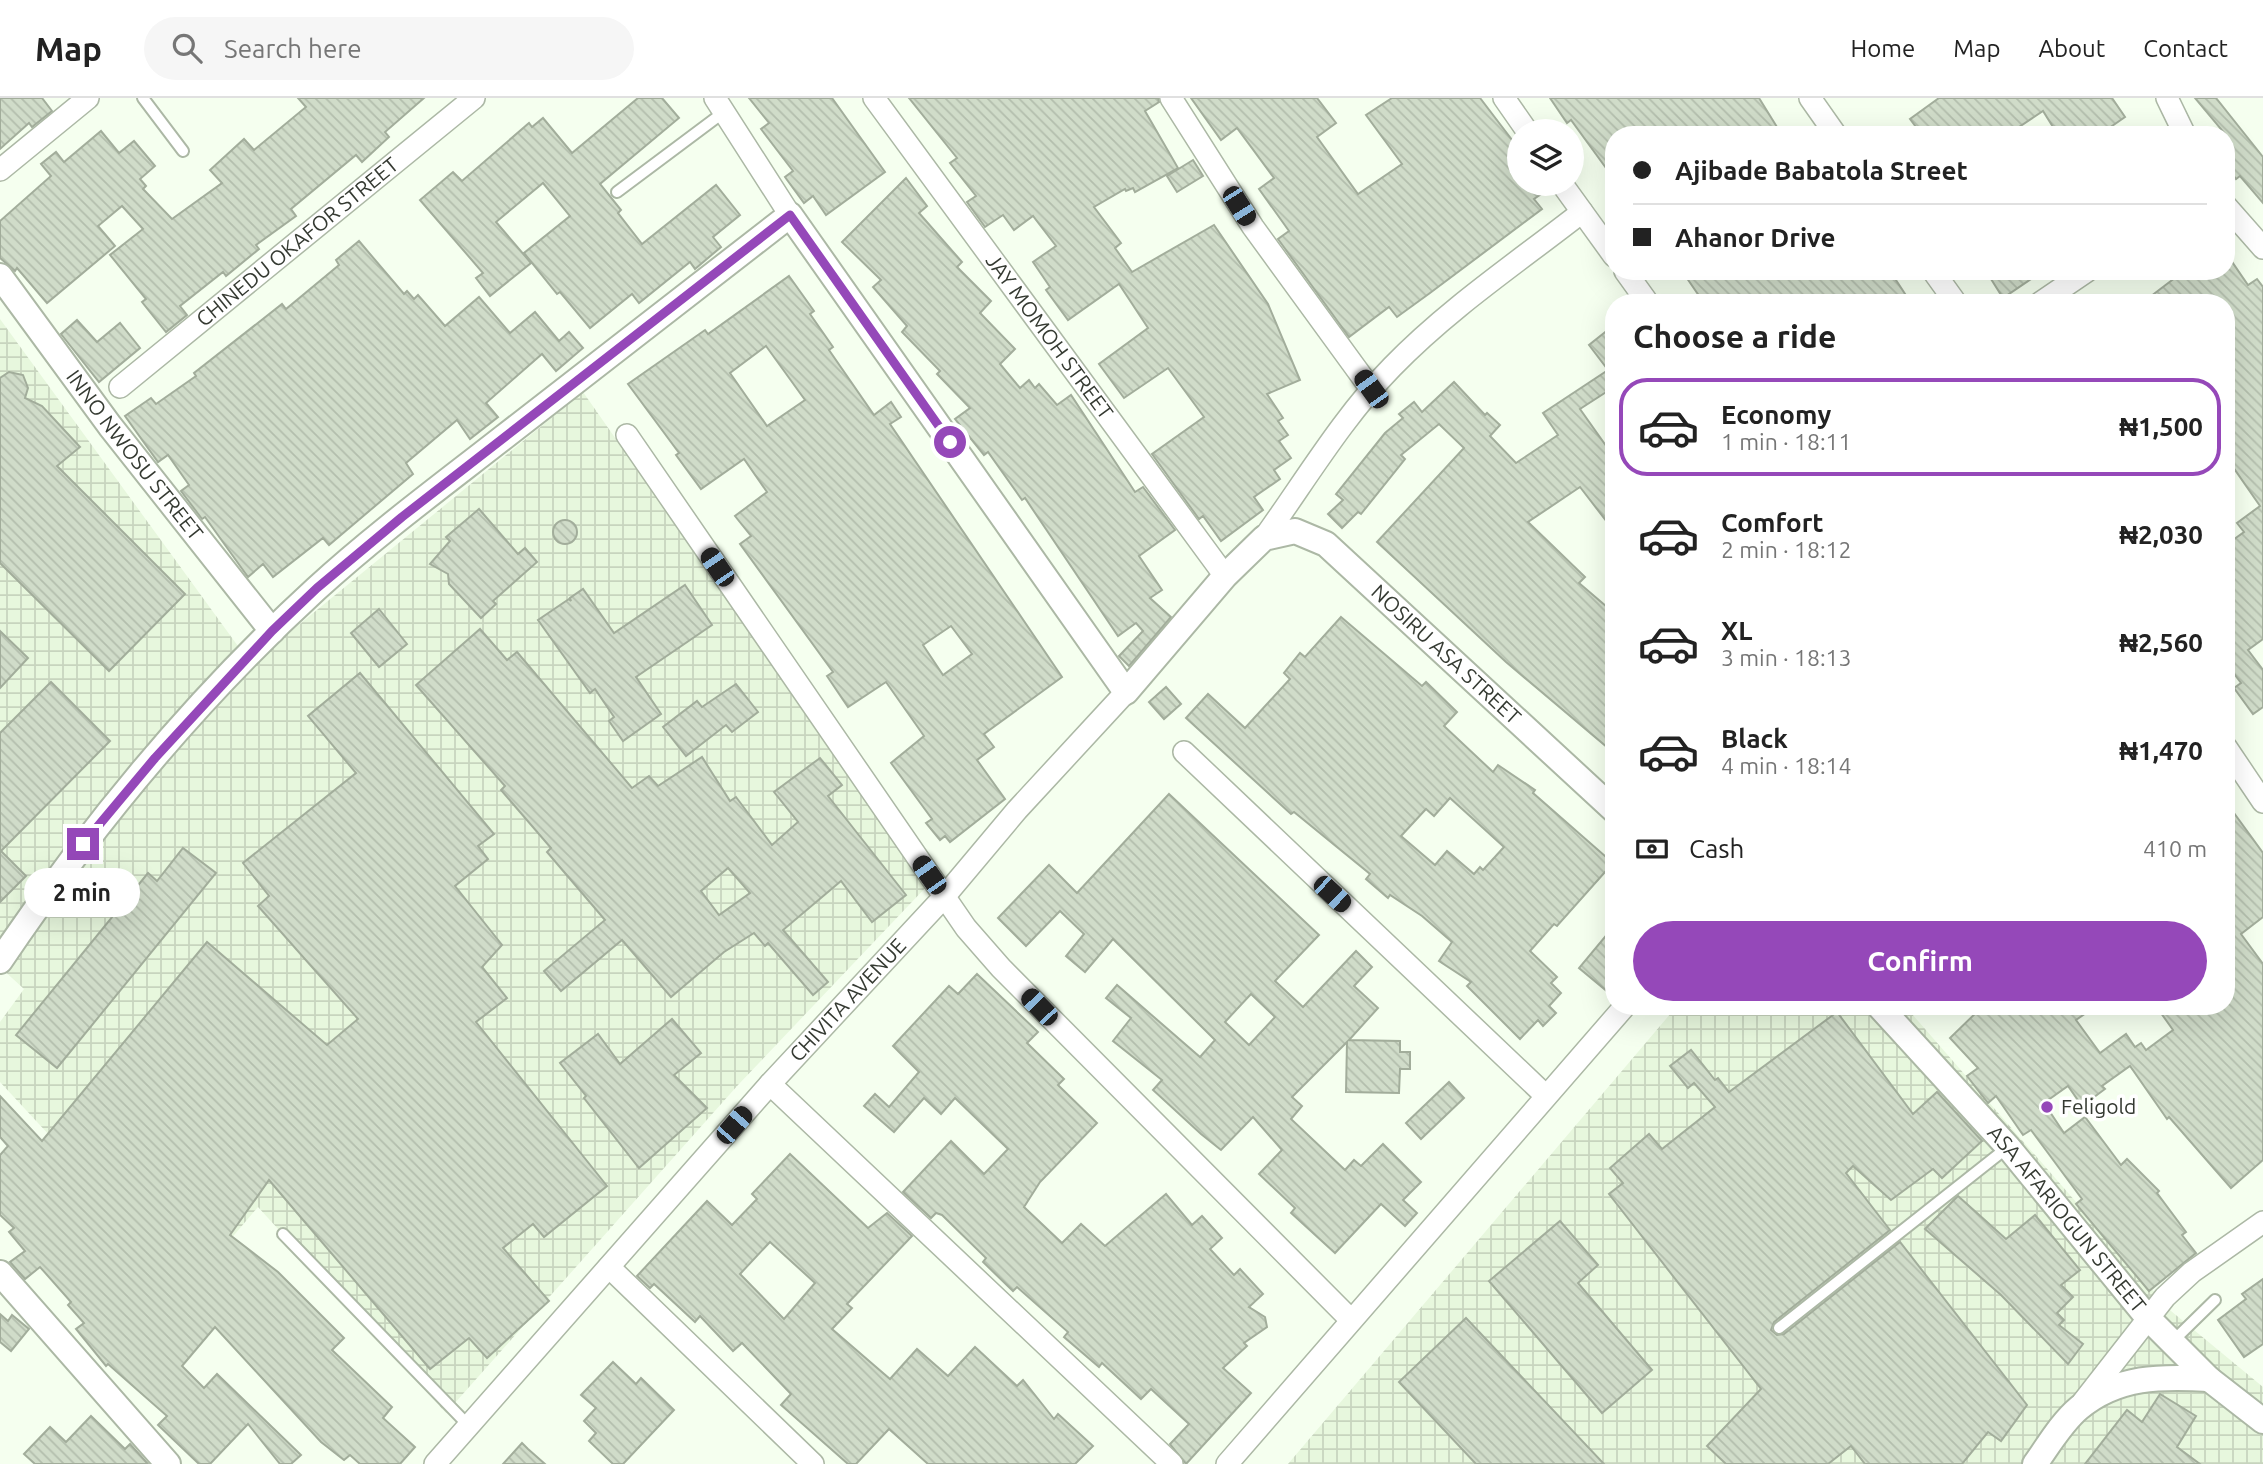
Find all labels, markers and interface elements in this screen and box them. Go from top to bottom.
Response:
search box [144,17,634,80]
icon: search [168,29,206,67]
text: Map [35,30,102,67]
text: Search here [224,34,362,63]
text: Home [1850,35,1915,62]
text: Map [1953,35,2000,62]
text: About [2038,35,2105,62]
text: Contact [2143,35,2228,62]
map controls [1507,119,1584,196]
button: layers [1507,119,1584,196]
street label: CHINEDU OKAFOR STREET [191,152,403,331]
text: Ajibade Babatola Street [1675,156,1968,185]
car [1219,183,1260,229]
text: Ahanor Drive [1675,223,1835,252]
street label: JAY MOMOH STREET [981,249,1119,424]
text: Choose a ride [1633,318,1836,354]
street label: INNO NWOSU STREET [62,365,209,545]
car [1351,366,1392,412]
icon: car [1637,396,1700,459]
text: Economy [1721,400,1831,429]
text: ₦1,500 [2119,412,2203,441]
route start [934,426,966,458]
text: 1 min · 18:11 [1721,429,1852,454]
icon: car [1637,504,1700,567]
text: Comfort [1721,508,1824,537]
text: ₦2,030 [2119,520,2203,549]
text: 2 min · 18:12 [1721,537,1852,562]
car [697,544,738,590]
street label: NOSIRU ASA STREET [1367,579,1526,729]
icon: car [1637,612,1700,675]
text: XL [1721,616,1752,645]
text: ₦2,560 [2119,628,2203,657]
text: 3 min · 18:13 [1721,645,1852,670]
icon: car [1637,720,1700,783]
text: Black [1721,724,1788,753]
text: ₦1,470 [2119,736,2203,765]
text: 4 min · 18:14 [1721,753,1852,778]
route end [67,828,99,860]
icon: cash [1633,830,1671,868]
text: Cash [1689,834,1744,863]
text: 410 m [2143,836,2207,861]
car [909,852,950,898]
callout: 2 min [25,868,141,918]
car [1310,872,1355,916]
text: 2 min [53,880,111,905]
button: Confirm [1633,921,2207,1001]
street label: CHIVITA AVENUE [784,933,910,1066]
car [1017,985,1062,1029]
place label: Feligold [2061,1094,2136,1118]
marker: Feligold [2039,1099,2055,1115]
car [713,1102,756,1148]
street label: ASA AFARIOGUN STREET [1983,1120,2152,1317]

